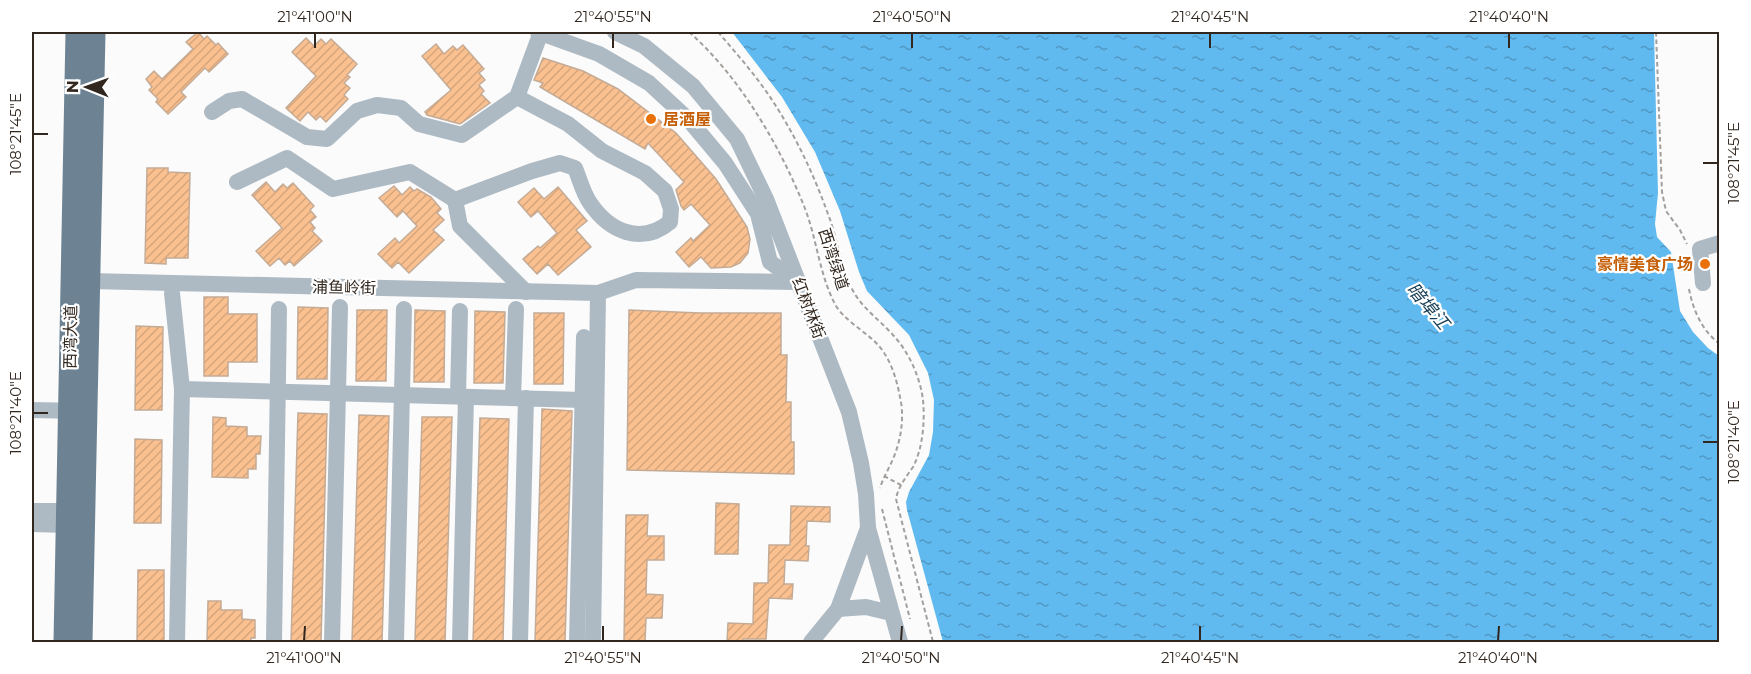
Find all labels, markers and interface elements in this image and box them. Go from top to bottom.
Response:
text: 21°41'00"N [277,7,353,26]
text: 21°40'55"N [574,7,652,26]
text: 21°40'50"N [872,7,952,26]
text: 21°40'45"N [1171,7,1249,26]
text: 21°40'40"N [1469,7,1549,26]
north arrow [57,57,117,117]
text: N [63,80,82,93]
text: 108°21'45"E [6,93,25,175]
place label: 居酒屋 [663,110,711,129]
marker: 居酒屋 [644,112,658,126]
text: 108°21'45"E [1724,122,1743,204]
street label: 西湾绿道 [815,226,852,293]
place label: 豪情美食广场 [1597,255,1693,274]
marker: 豪情美食广场 [1698,257,1712,271]
street label: 红树林街 [788,275,829,341]
street label: 浦鱼岭街 [312,277,376,298]
water label: 暗埠江 [1402,278,1455,335]
street label: 西湾大道 [60,305,81,369]
text: 108°21'40"E [6,371,25,455]
text: 108°21'40"E [1724,400,1743,484]
text: 21°41'00"N [266,648,342,667]
text: 21°40'55"N [564,648,642,667]
text: 21°40'50"N [861,648,941,667]
text: 21°40'45"N [1161,648,1239,667]
text: 21°40'40"N [1458,648,1538,667]

